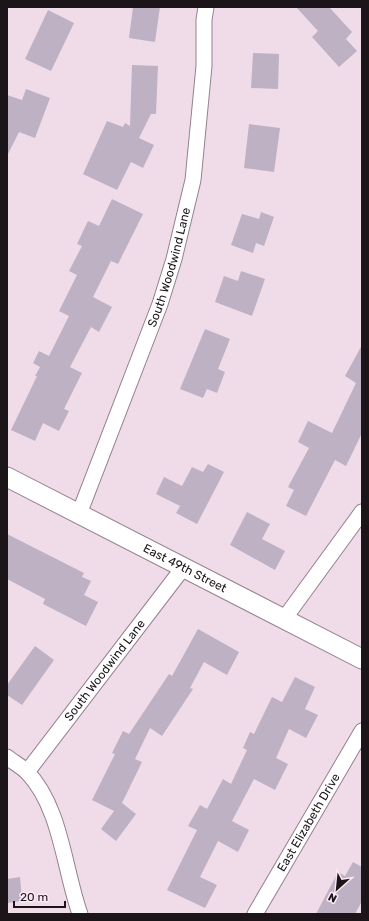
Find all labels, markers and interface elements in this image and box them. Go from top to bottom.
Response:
street label: South Woodwind Lane [145,206,193,329]
street label: East 49th Street [141,541,229,596]
street label: South Woodwind Lane [62,617,148,724]
street label: East Elizabeth Drive [274,771,343,874]
north arrow [317,869,357,909]
scale bar [14,883,65,909]
text: 20 m [20,890,48,904]
text: N [326,890,339,905]

